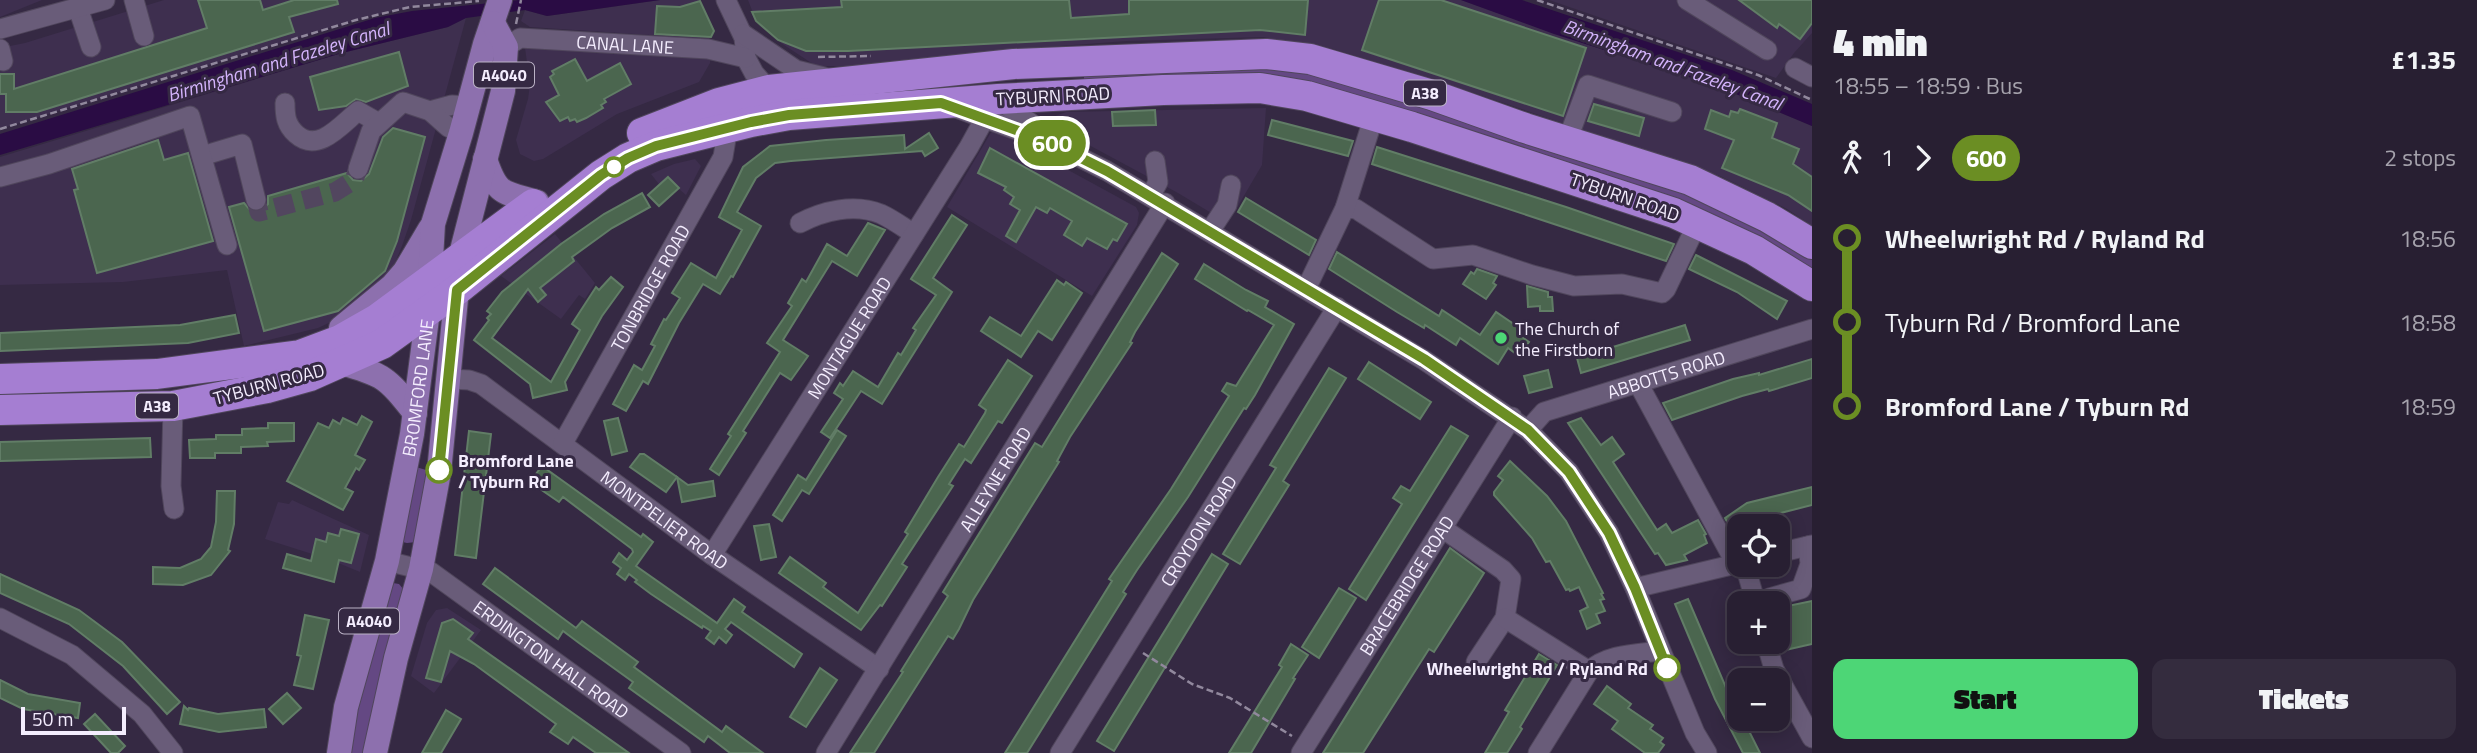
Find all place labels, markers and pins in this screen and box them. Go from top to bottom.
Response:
unlabelled marker [604,157,624,177]
place label: The Church of the Firstborn [1515,315,1619,363]
marker: The Church of the Firstborn [1493,330,1509,346]
place label: Bromford Lane / Tyburn Rd [458,447,574,495]
marker: Bromford Lane / Tyburn Rd [426,457,452,483]
place label: Wheelwright Rd / Ryland Rd [1427,655,1648,682]
marker: Wheelwright Rd / Ryland Rd [1654,655,1680,681]

